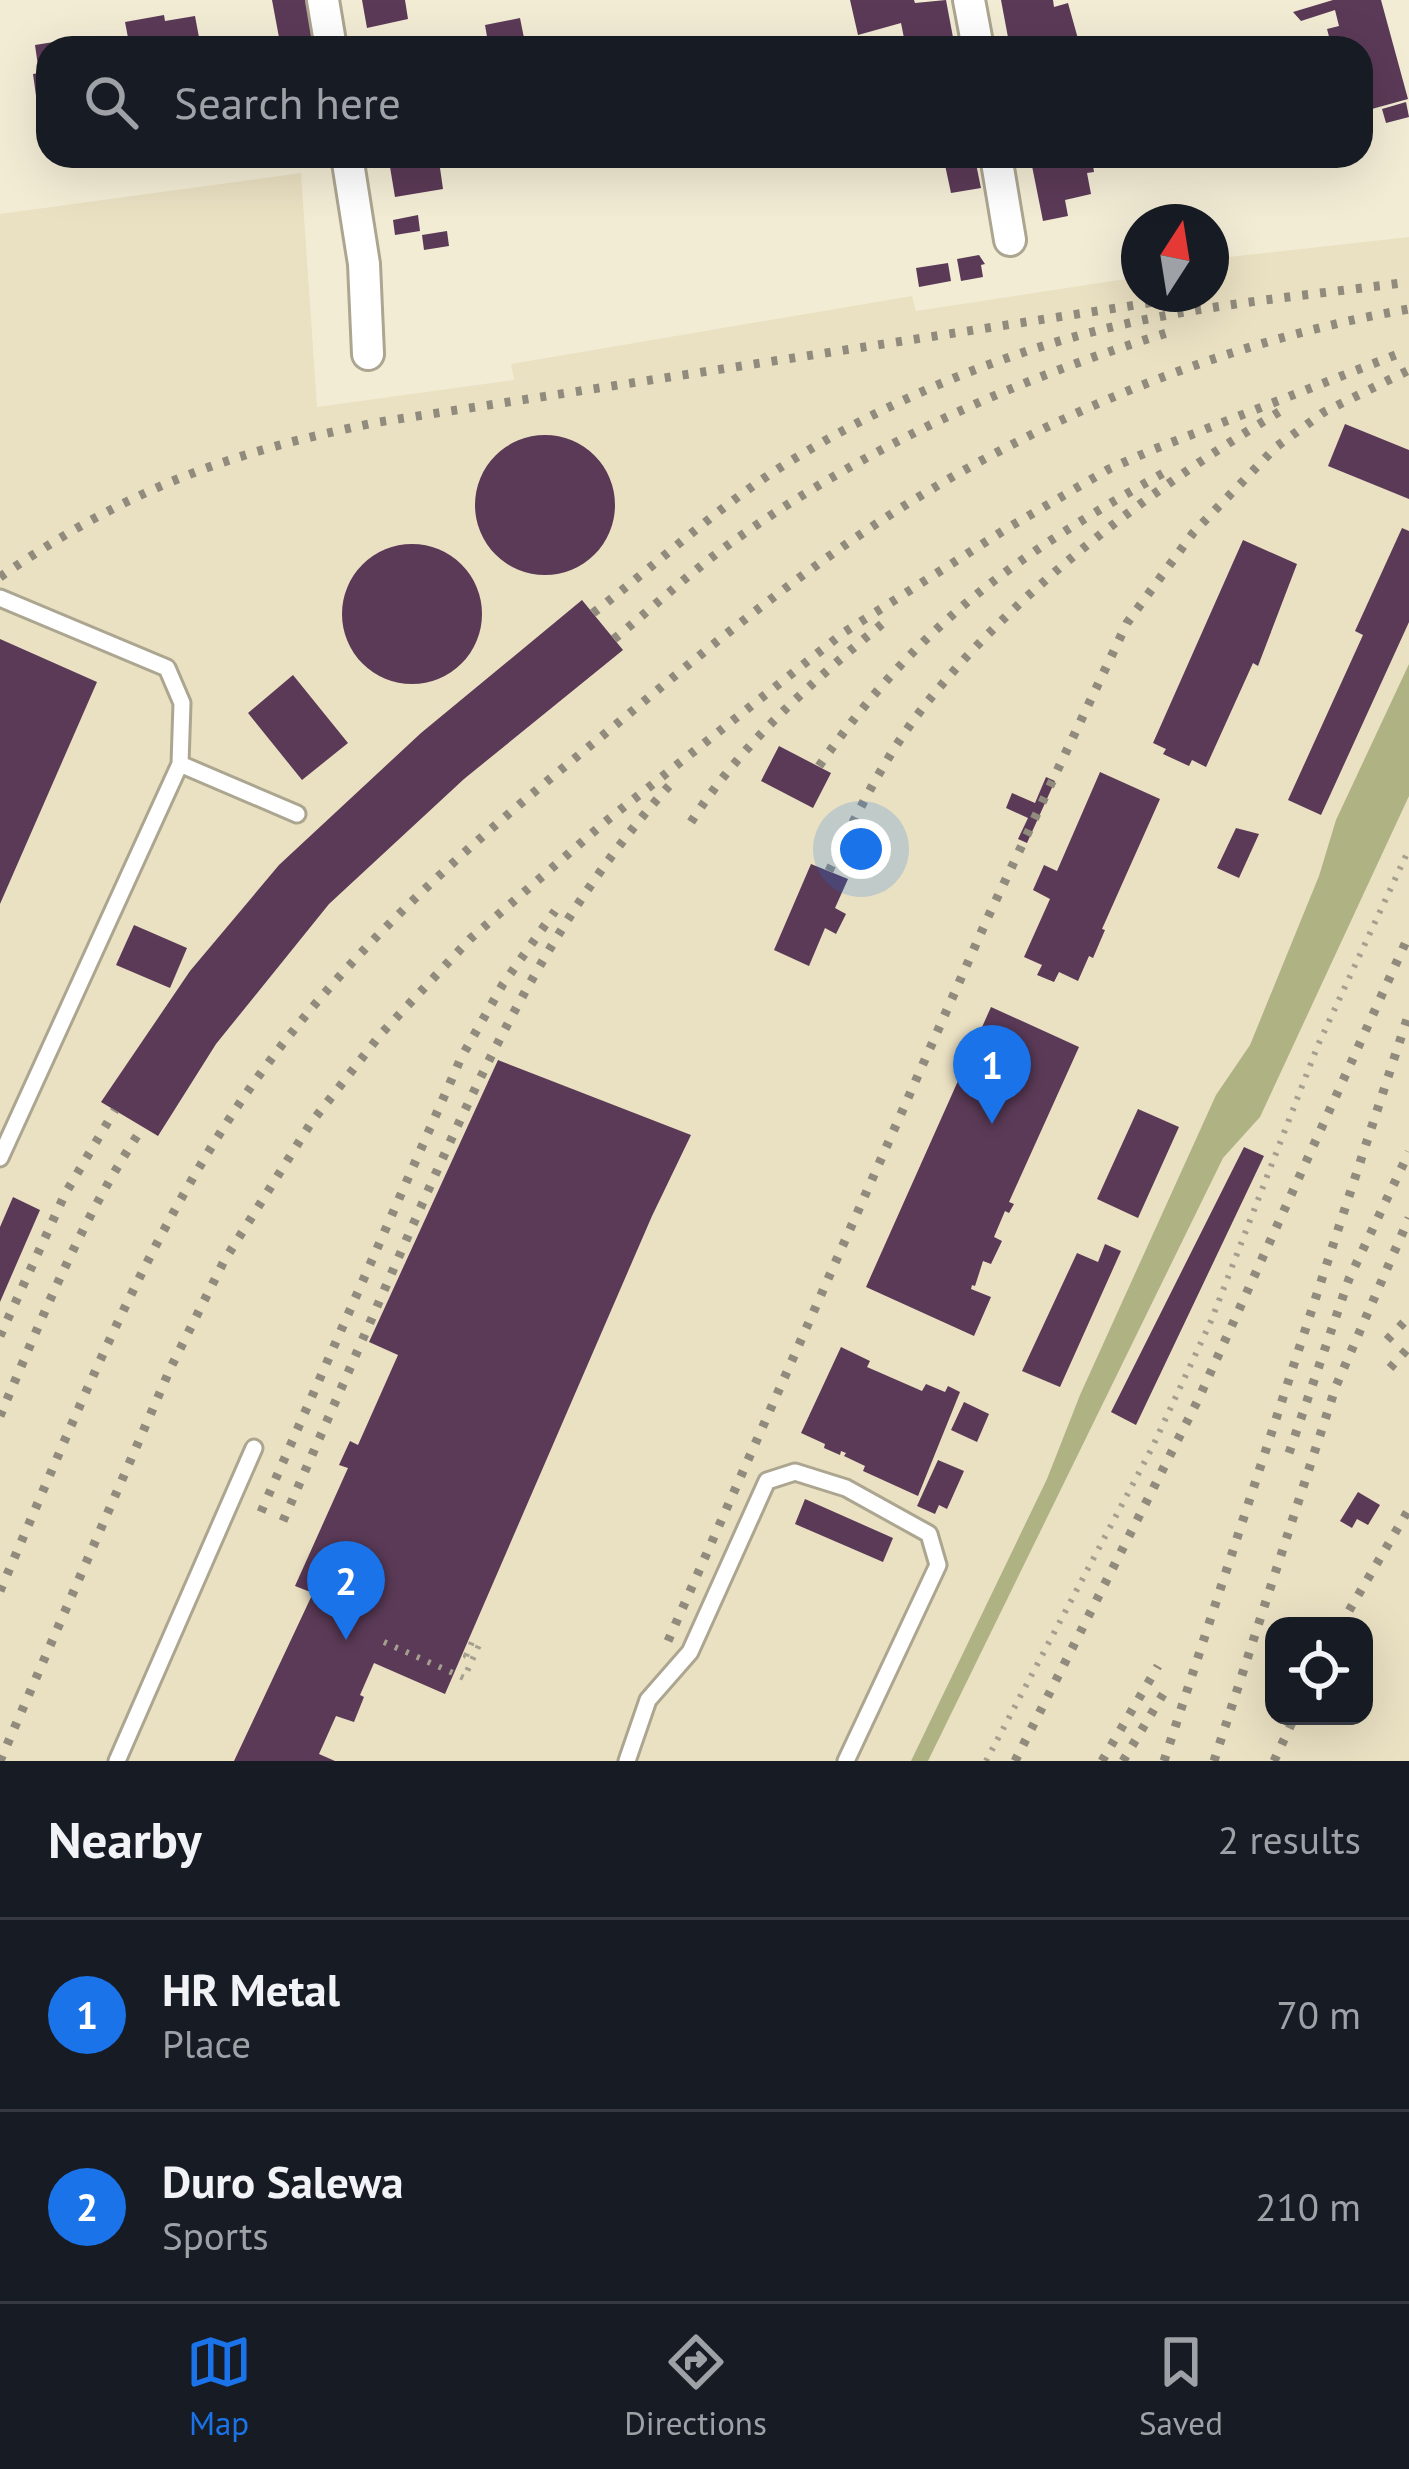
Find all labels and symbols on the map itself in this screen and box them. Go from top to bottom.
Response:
north arrow [1121,204,1229,312]
your location [831,819,891,879]
pin: 1 [953,1025,1031,1124]
pin: 2 [307,1541,385,1640]

